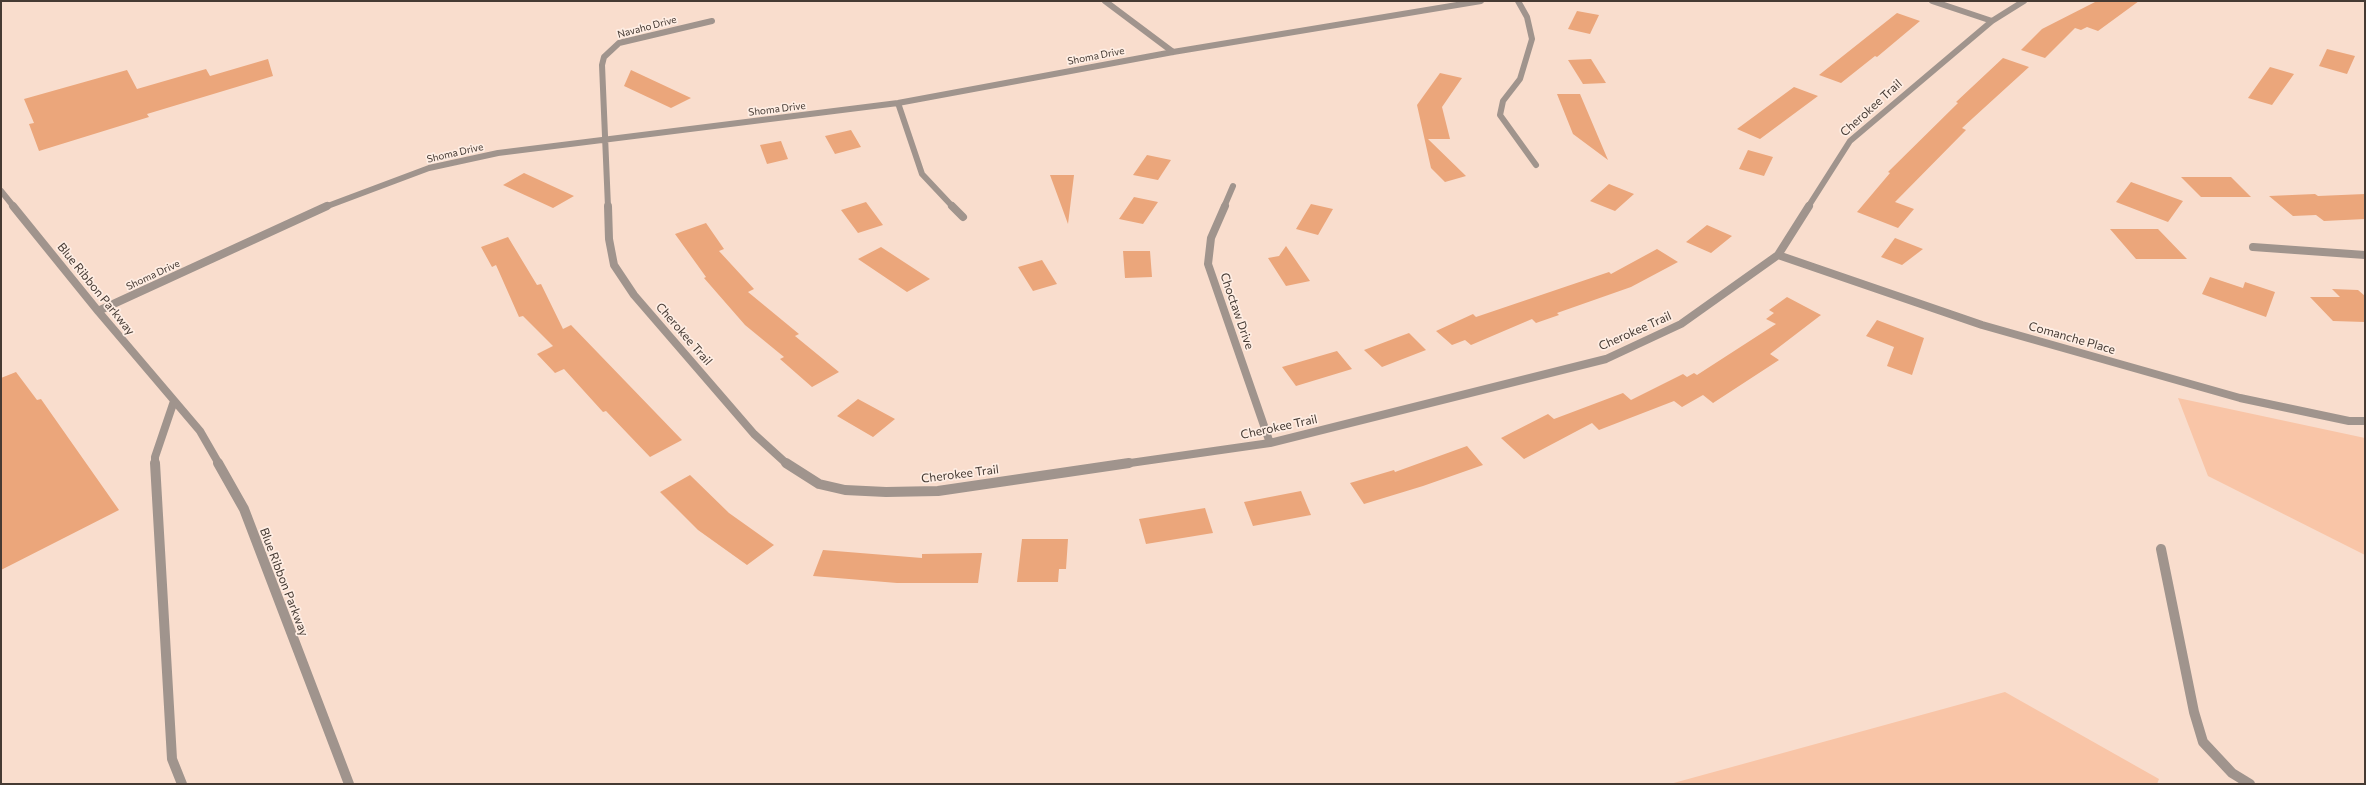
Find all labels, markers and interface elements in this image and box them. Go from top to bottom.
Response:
street label: Navaho Drive [616,13,678,41]
street label: Shoma Drive [1067,45,1125,67]
street label: Cherokee Trail [1837,77,1905,139]
street label: Shoma Drive [748,100,806,118]
street label: Shoma Drive [426,141,484,165]
street label: Blue Ribbon Parkway [54,240,138,338]
street label: Shoma Drive [124,257,182,293]
street label: Choctaw Drive [1217,271,1257,351]
street label: Cherokee Trail [653,300,715,368]
street label: Cherokee Trail [1596,309,1674,353]
street label: Comanche Place [2027,319,2117,357]
street label: Cherokee Trail [1239,412,1319,442]
street label: Cherokee Trail [920,462,1000,486]
street label: Blue Ribbon Parkway [257,526,311,638]

